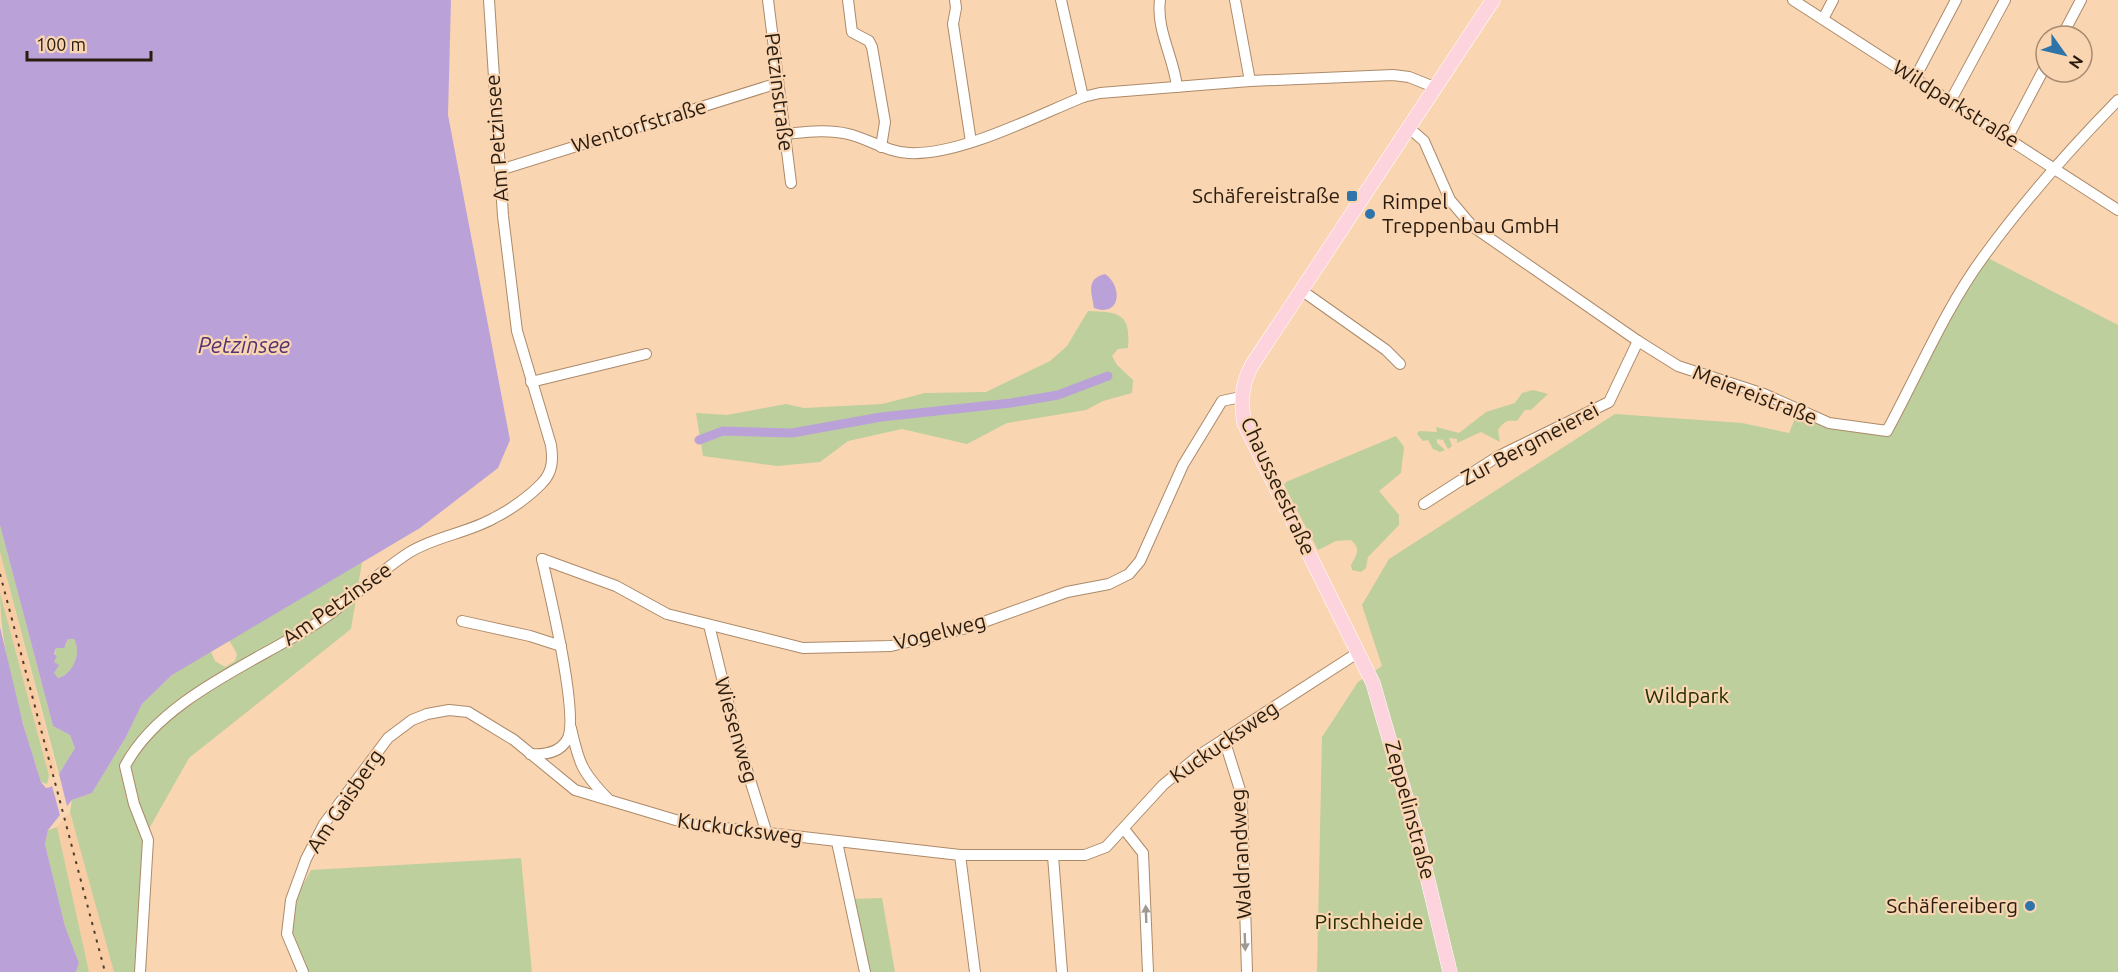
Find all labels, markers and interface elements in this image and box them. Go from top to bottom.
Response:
scale bar [27,24,152,62]
north arrow [2034,24,2094,84]
street label: Petzinstraße [761,31,799,152]
text: 100 m [36,34,86,54]
text: N [2066,52,2087,72]
street label: Wildparkstraße [1889,55,2024,152]
street label: Am Petzinsee [480,74,512,203]
street label: Wentorfstraße [568,93,709,157]
place label: Schäfereistraße [1192,183,1340,207]
marker: Schäfereistraße [1345,189,1359,203]
place label: Rimpel Treppenbau GmbH [1382,189,1560,237]
marker: Rimpel Treppenbau GmbH [1363,207,1377,221]
water label: Petzinsee [198,332,290,357]
street label: Meiereistraße [1690,359,1821,429]
street label: Zur Bergmeierei [1457,397,1602,490]
street label: Chausseestraße [1236,413,1321,558]
street label: Am Petzinsee [277,557,396,650]
street label: Vogelweg [891,608,988,654]
street label: Wiesenweg [710,674,764,786]
park label: Wildpark [1645,683,1730,707]
street label: Kuckucksweg [1165,695,1282,787]
street label: Zeppelinstraße [1381,738,1441,882]
street label: Am Gaisberg [301,744,388,857]
street label: Waldrandweg [1225,788,1255,920]
street label: Kuckucksweg [676,807,804,849]
place label: Schäfereiberg [1886,893,2018,917]
marker: Schäfereiberg [2023,899,2037,913]
one-way arrow [1141,904,1150,923]
park label: Pirschheide [1314,909,1424,933]
one-way arrow [1241,932,1250,951]

